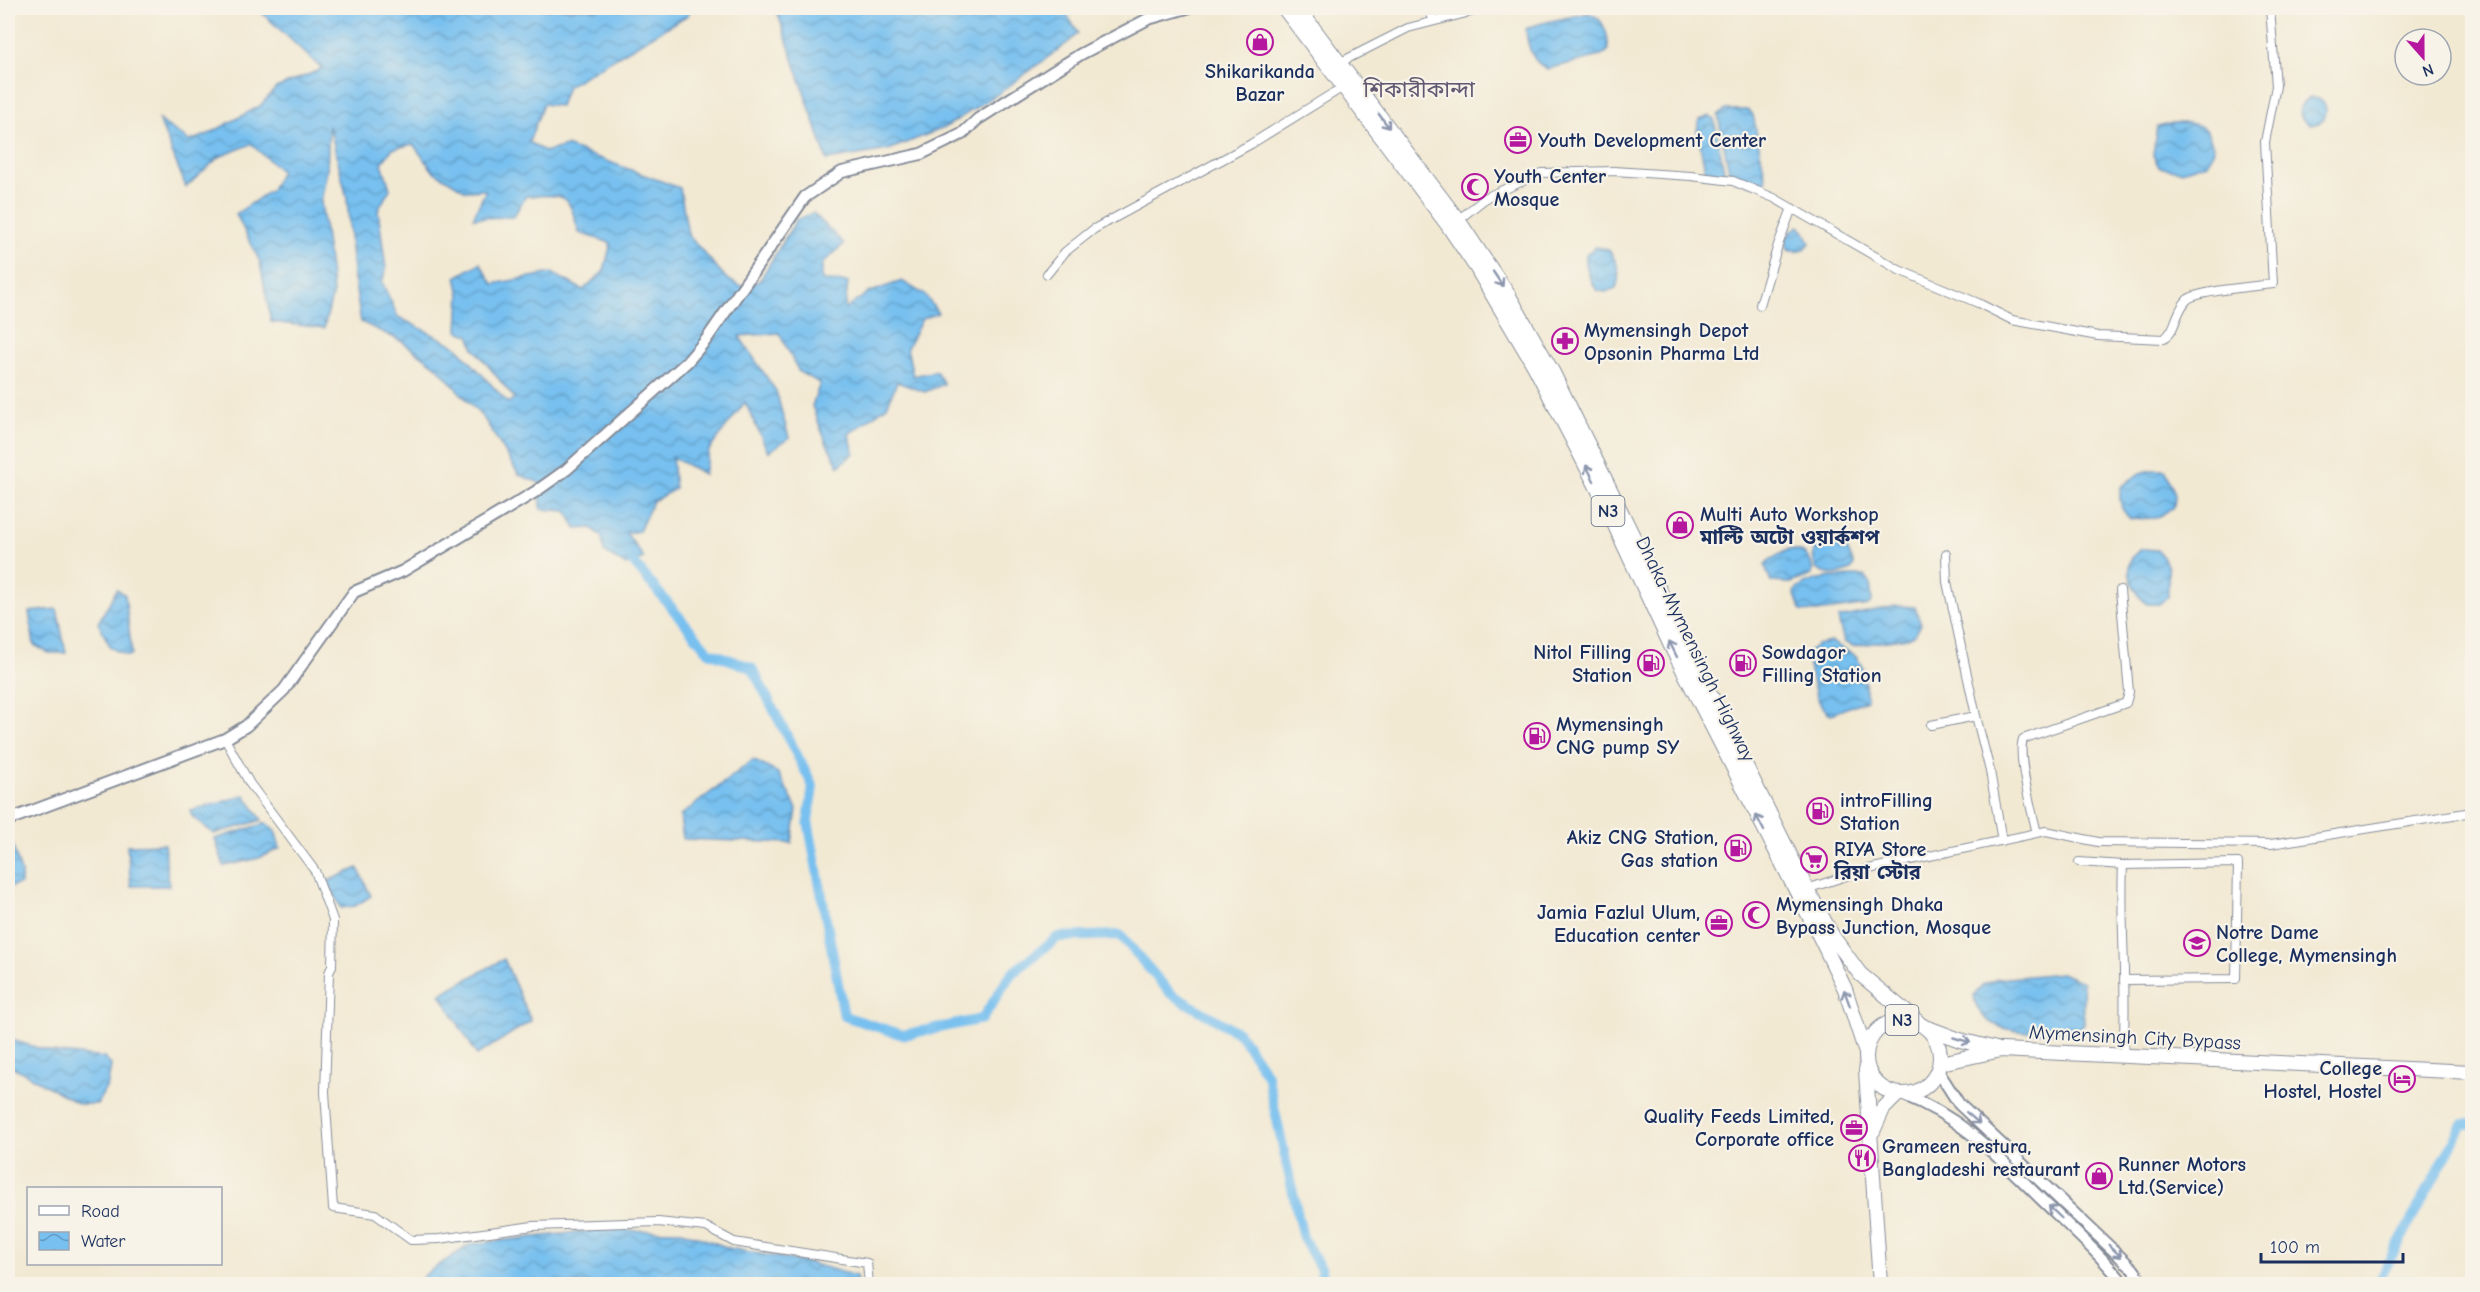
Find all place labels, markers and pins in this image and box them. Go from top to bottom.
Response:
shop icon: Shikarikanda Bazar [1245,27,1275,57]
place label: Shikarikanda Bazar [1205,60,1315,106]
office icon: Youth Development Center [1503,125,1533,155]
place label: Youth Development Center [1538,129,1766,152]
place label: Youth Center Mosque [1494,165,1606,211]
mosque icon: Youth Center Mosque [1460,172,1490,202]
place label: Mymensingh Depot Opsonin Pharma Ltd [1584,319,1760,365]
pharmacy icon: Mymensingh Depot Opsonin Pharma Ltd [1550,326,1580,356]
place label: Multi Auto Workshop মাল্টি অটো ওয়ার্কশপ [1699,503,1880,549]
shop icon: Multi Auto Workshop মাল্টি অটো ওয়ার্কশপ [1665,510,1695,540]
place label: Nitol Filling Station [1533,641,1632,687]
place label: Sowdagor Filling Station [1762,641,1882,687]
fuel station icon: Nitol Filling Station [1636,648,1666,678]
fuel station icon: Sowdagor Filling Station [1728,648,1758,678]
place label: Mymensingh CNG pump SY [1556,713,1679,759]
fuel station icon: Mymensingh CNG pump SY [1522,721,1552,751]
place label: introFilling Station [1840,789,1933,835]
fuel station icon: introFilling Station [1805,796,1835,826]
place label: Akiz CNG Station, Gas station [1567,826,1718,872]
fuel station icon: Akiz CNG Station, Gas station [1723,833,1753,863]
place label: RIYA Store রিয়া স্টোর [1833,838,1926,884]
supermarket icon: RIYA Store রিয়া স্টোর [1799,845,1829,875]
place label: Mymensingh Dhaka Bypass Junction, Mosque [1776,893,1991,939]
mosque icon: Mymensingh Dhaka Bypass Junction, Mosque [1741,900,1771,930]
place label: Jamia Fazlul Ulum, Education center [1537,901,1700,947]
office icon: Jamia Fazlul Ulum, Education center [1704,908,1734,938]
place label: Notre Dame College, Mymensingh [2216,921,2397,967]
school or university icon: Notre Dame College, Mymensingh [2182,928,2212,958]
place label: College Hostel, Hostel [2264,1057,2382,1103]
hotel icon: College Hostel, Hostel [2387,1064,2417,1094]
place label: Quality Feeds Limited, Corporate office [1644,1105,1834,1151]
office icon: Quality Feeds Limited, Corporate office [1839,1113,1869,1143]
place label: Grameen restura, Bangladeshi restaurant [1882,1135,2080,1181]
restaurant icon: Grameen restura, Bangladeshi restaurant [1847,1143,1877,1173]
place label: Runner Motors Ltd.(Service) [2118,1153,2246,1199]
shop icon: Runner Motors Ltd.(Service) [2084,1161,2114,1191]

